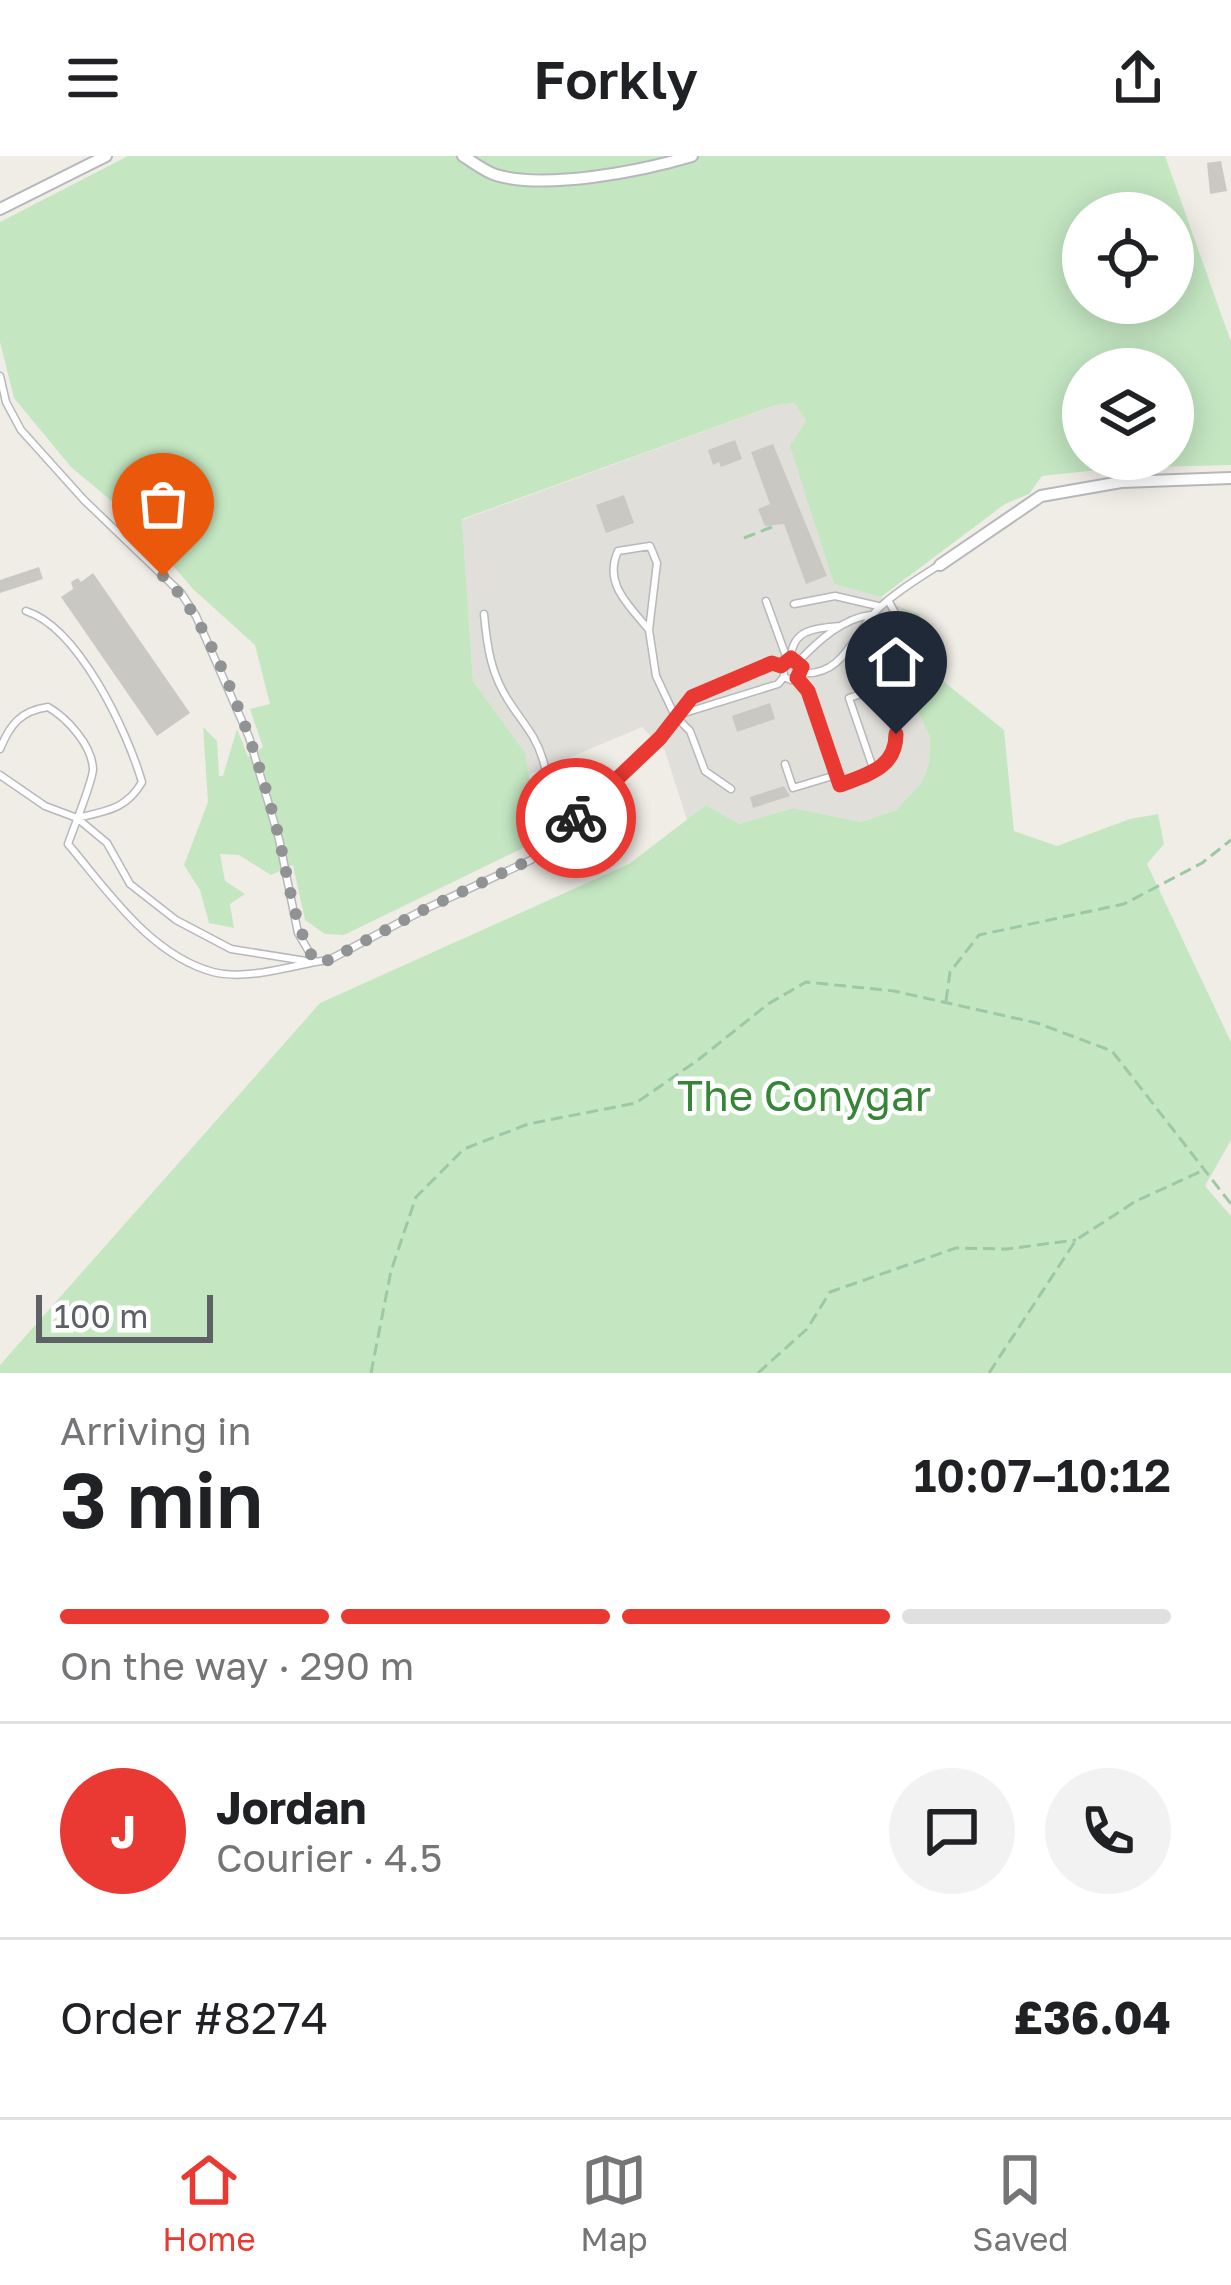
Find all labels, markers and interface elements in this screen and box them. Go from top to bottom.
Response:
icon: menu [60,45,126,111]
icon: share [1105,45,1171,111]
text: Forkly [533,46,698,111]
map controls [1062,192,1194,480]
button: locate [1062,192,1194,324]
button: layers [1062,348,1194,480]
pin [112,453,214,576]
icon: bag [130,471,196,537]
pin [845,611,947,734]
icon: home [863,629,929,695]
courier [516,758,636,878]
icon: bike [543,785,609,851]
park label: The Conygar [677,1070,931,1120]
scale bar [36,1289,213,1342]
text: 100 m [54,1296,148,1335]
text: Arriving in [60,1407,251,1454]
text: 10:07–10:12 [914,1448,1171,1502]
text: 3 min [60,1452,263,1545]
text: On the way · 290 m [60,1642,414,1689]
button: chat [889,1768,1015,1894]
button: phone [1045,1768,1171,1894]
text: Jordan [216,1780,367,1834]
text: J [110,1804,136,1858]
text: Courier · 4.5 [216,1834,442,1881]
text: Order #8274 [60,1990,328,2044]
text: £36.04 [1013,1990,1171,2044]
tab: Home [162,2147,256,2258]
tab: Map [580,2147,648,2258]
tab: Saved [972,2147,1069,2258]

